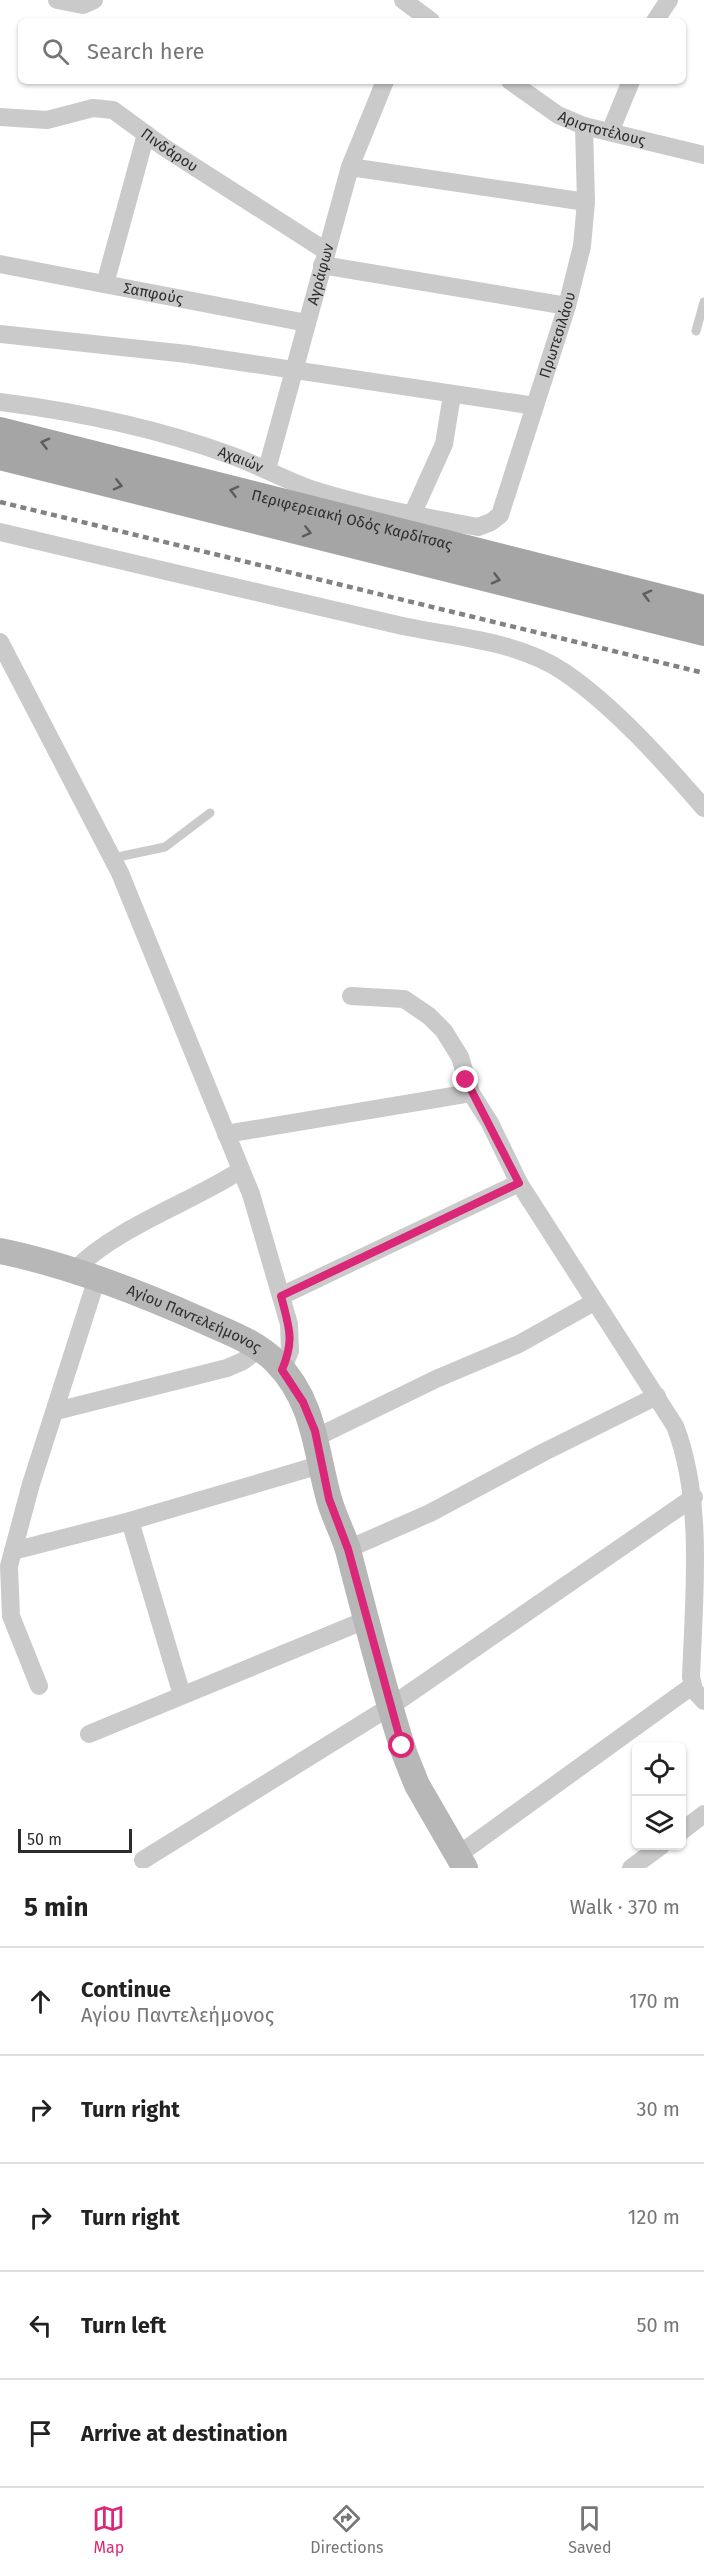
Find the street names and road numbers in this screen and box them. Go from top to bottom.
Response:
street label: Αριστοτέλους [555,107,647,150]
street label: Πινδάρου [137,124,201,176]
street label: Αγράφων [304,241,338,307]
street label: Σαπφούς [122,279,184,308]
street label: Πρωτεσιλάου [535,290,579,380]
street label: Αχαιών [216,442,267,477]
street label: Περιφερειακή Οδός Καρδίτσας [250,486,454,554]
street label: Αγίου Παντελεήμονος [124,1281,265,1356]

